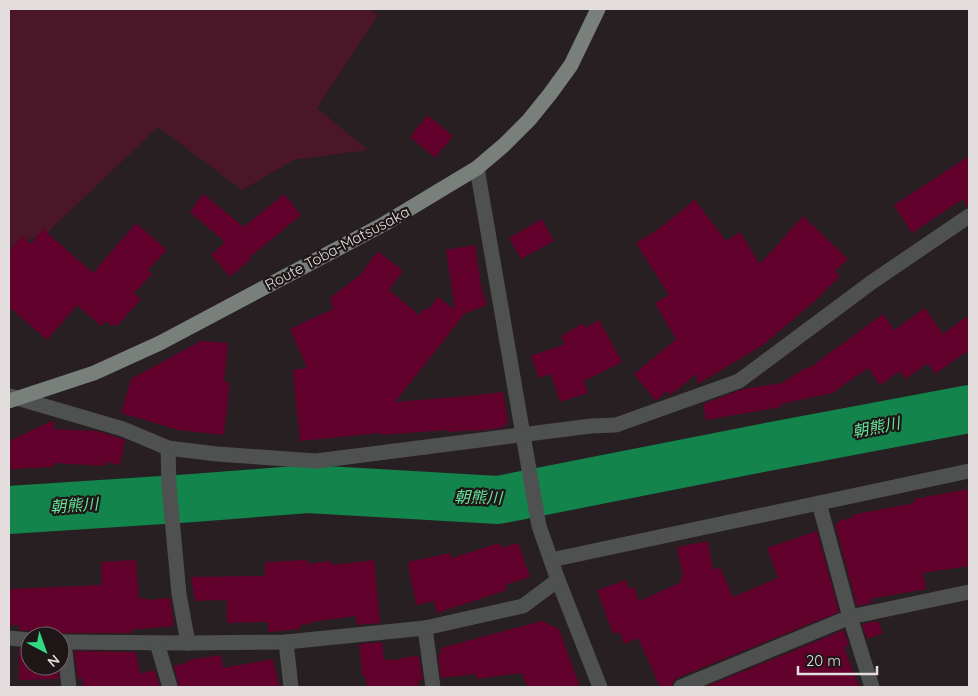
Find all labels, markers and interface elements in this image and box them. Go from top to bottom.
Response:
street label: Route Toba-Matsusaka [261,202,413,294]
water label: 朝熊川 [851,412,903,441]
water label: 朝熊川 [454,487,504,507]
water label: 朝熊川 [49,493,101,517]
north arrow [20,626,70,676]
scale bar [798,644,877,676]
text: N [44,651,63,671]
text: 20 m [806,651,841,670]

